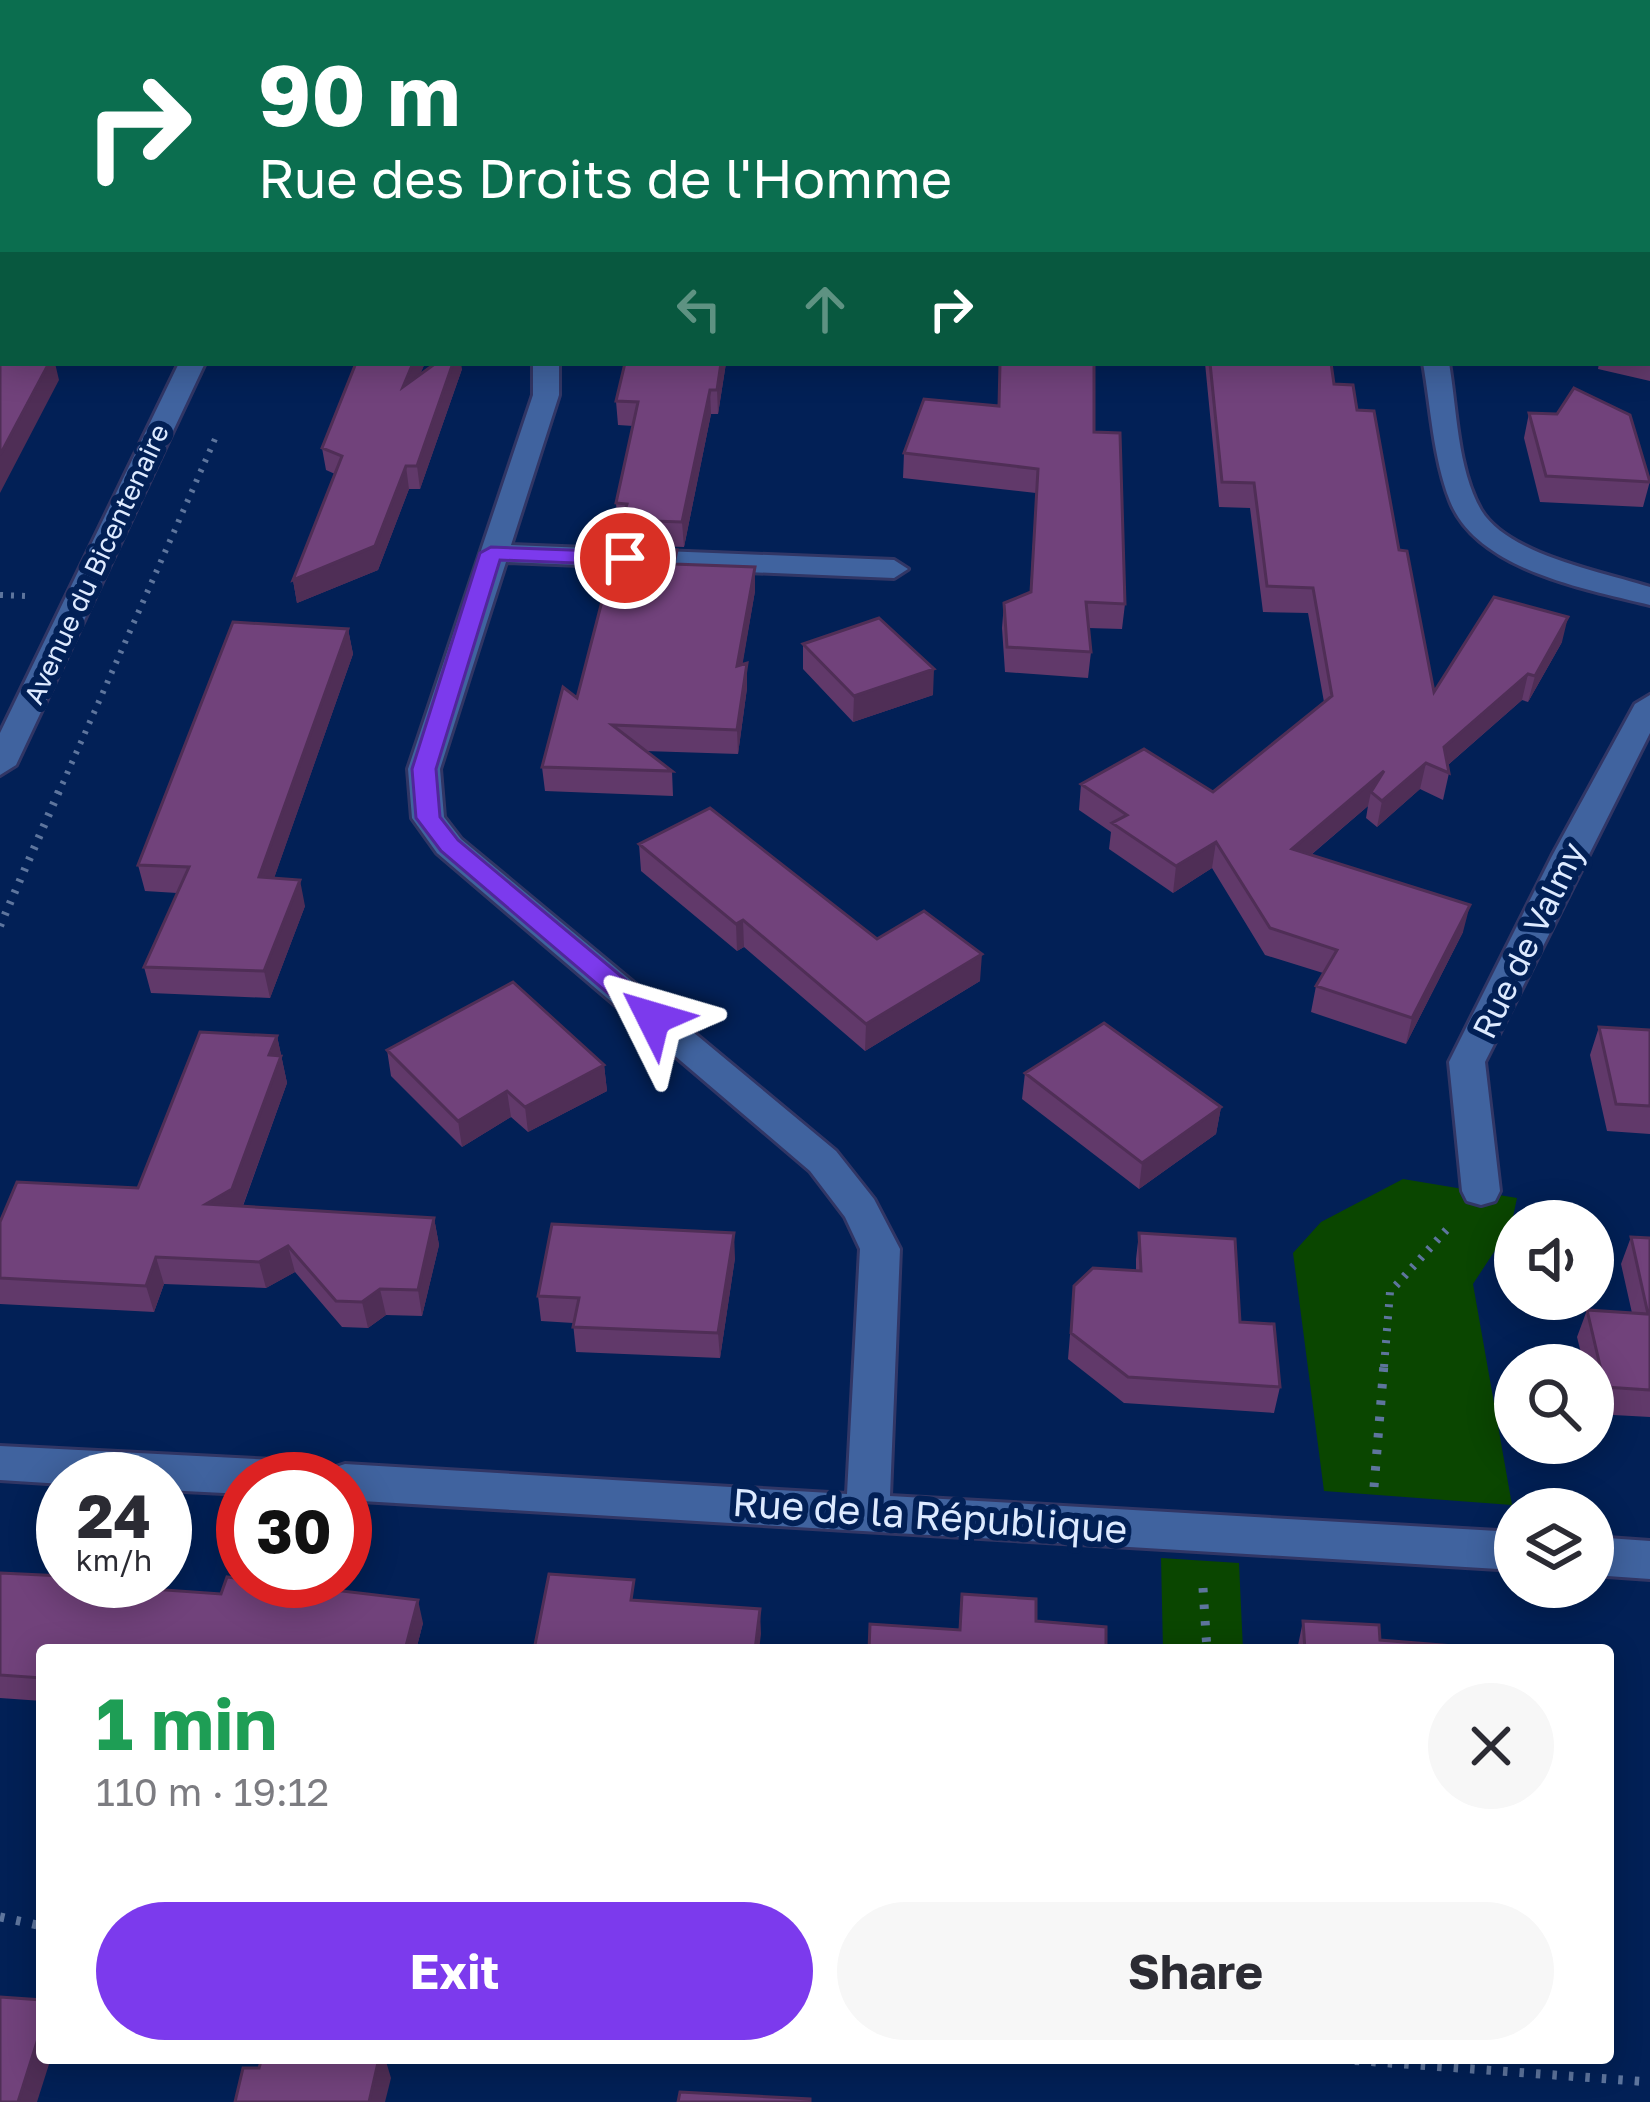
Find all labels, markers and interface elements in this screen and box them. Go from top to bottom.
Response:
text: 90 m [258,44,460,144]
icon: right [60,48,216,204]
text: Rue des Droits de l'Homme [258,145,952,210]
icon: left [666,276,732,342]
icon: ahead [792,276,858,342]
icon: right [918,276,984,342]
street label: Avenue du Bicentenaire [17,419,175,709]
pin [574,507,676,609]
icon: arrive [592,525,658,591]
street label: Rue de Valmy [1464,836,1592,1044]
position arrow [590,955,716,1081]
map controls [1494,1200,1614,1608]
button: sound [1494,1200,1614,1320]
button: search [1494,1344,1614,1464]
speed limit sign: 30 [216,1452,372,1608]
street label: Rue de la République [731,1478,1129,1552]
text: 24 [77,1479,151,1551]
button: layers [1494,1488,1614,1608]
text: km/h [76,1542,152,1578]
text: 1 min [96,1679,277,1766]
button: close [1428,1683,1554,1809]
text: 110 m · 19:12 [96,1768,329,1815]
button: Exit [96,1902,813,2040]
button: Share [837,1902,1554,2040]

